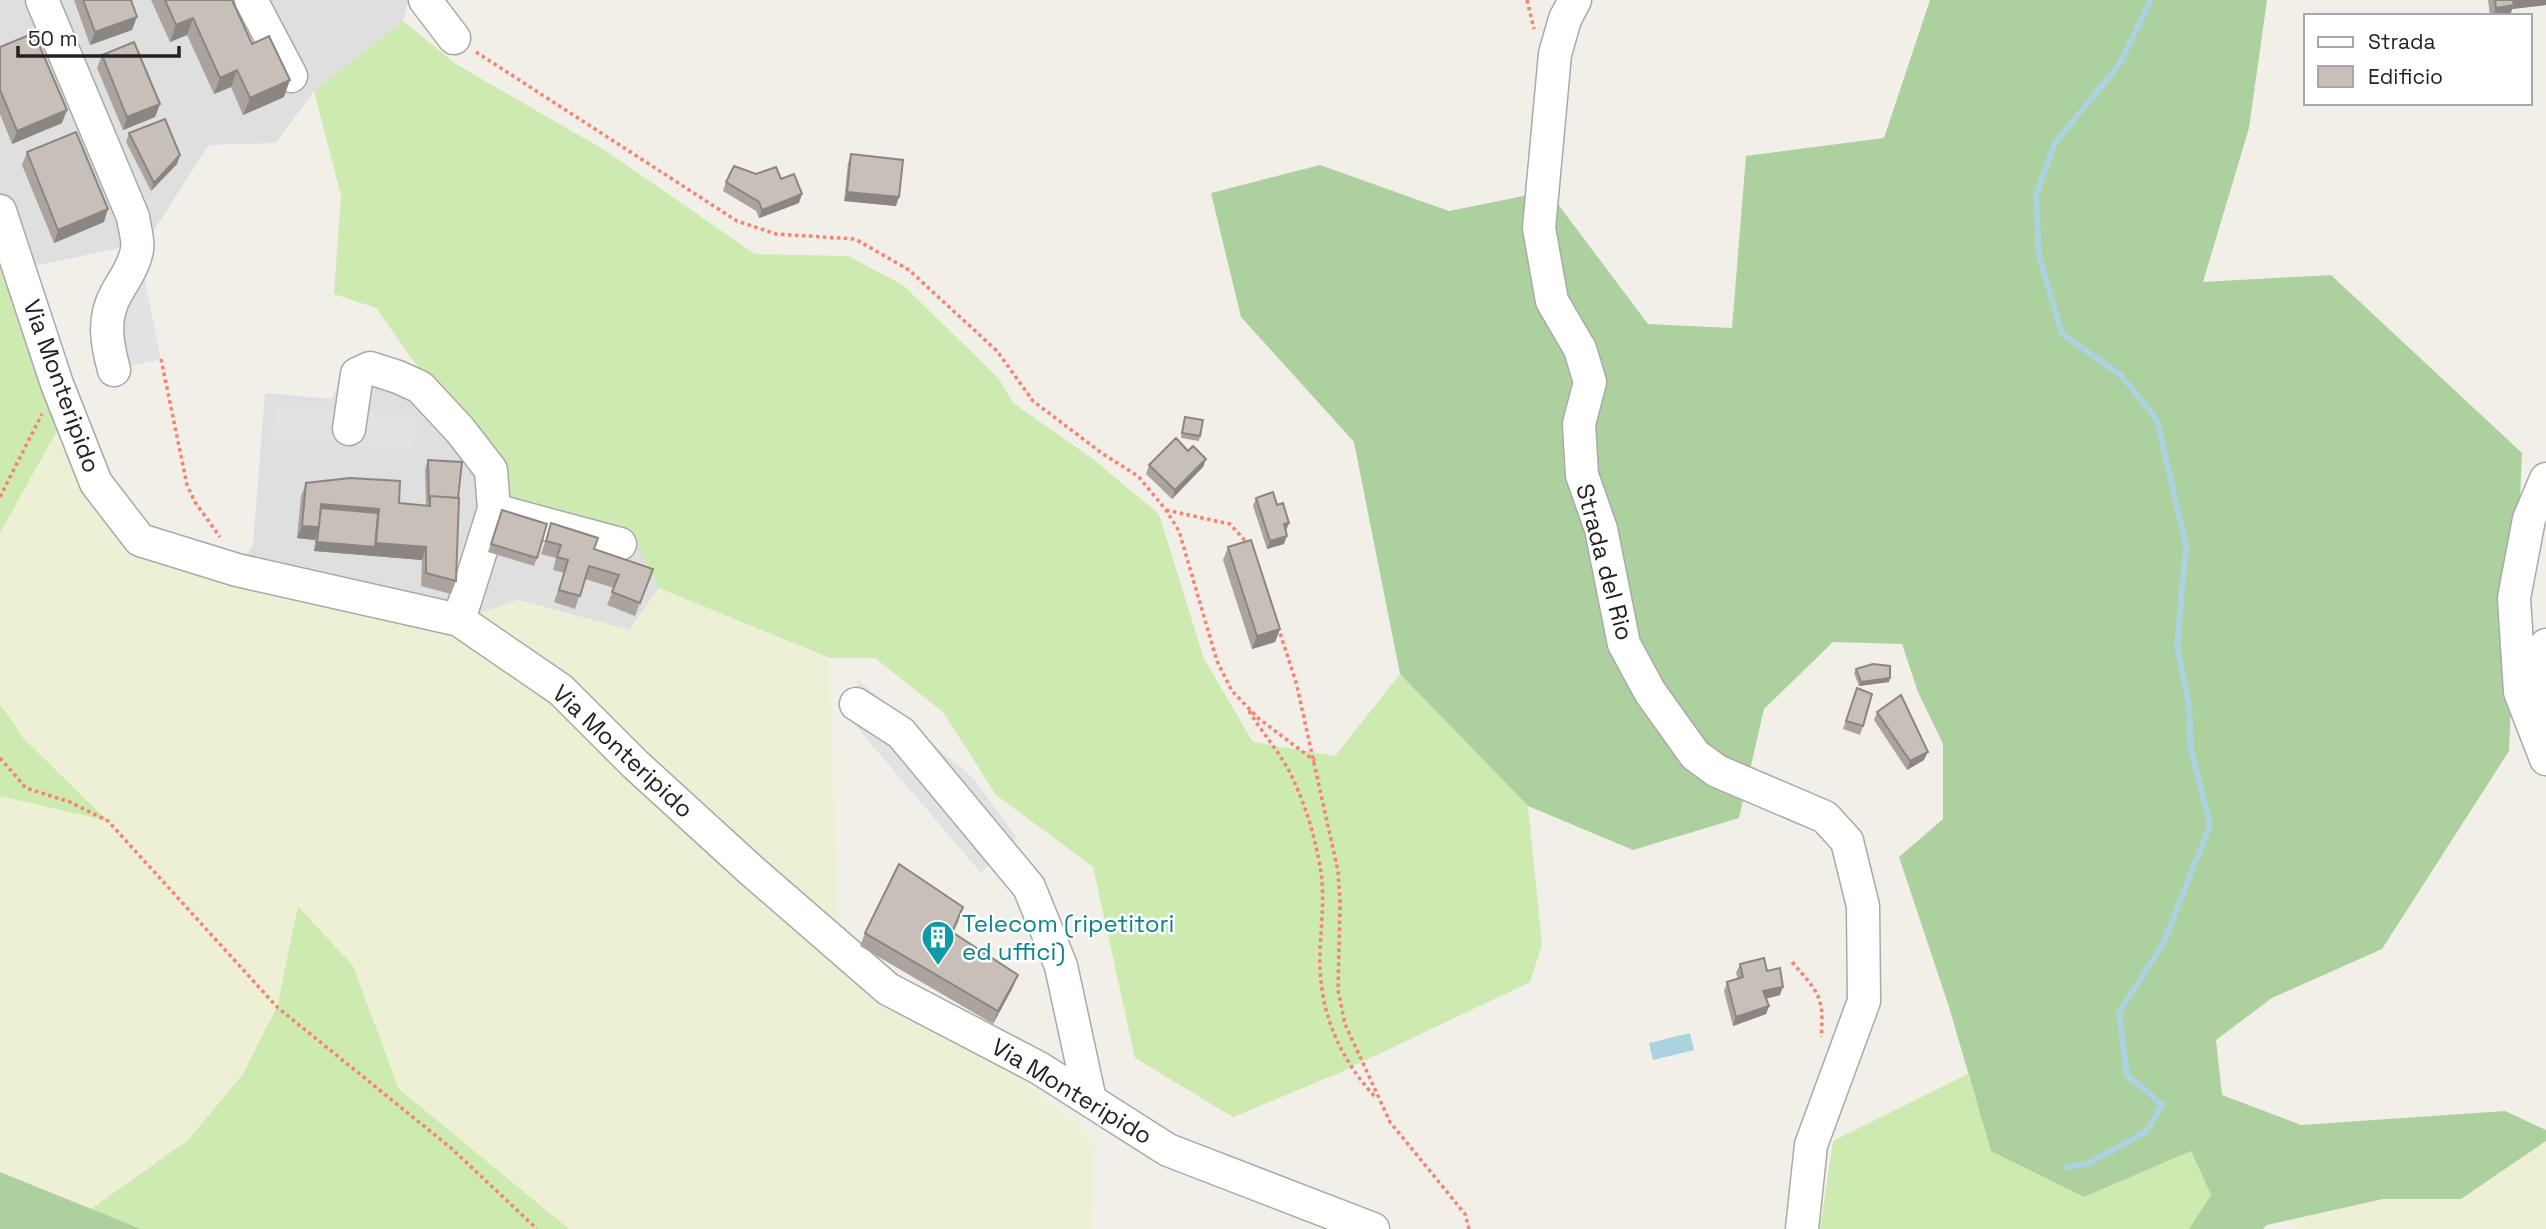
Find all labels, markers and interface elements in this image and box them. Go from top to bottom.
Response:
scale bar [18,14,178,58]
legend [2304,14,2532,105]
text: 50 m [28,25,78,52]
text: Strada [2368,28,2435,55]
text: Edificio [2368,63,2443,90]
street label: Via Monteripido [16,295,108,477]
street label: Strada del Rio [1569,480,1641,644]
street label: Via Monteripido [546,678,700,824]
place label: Telecom (ripetitori ed uffici) [962,908,1175,967]
building icon: Telecom (ripetitori ed uffici) [919,918,957,967]
street label: Via Monteripido [986,1031,1158,1151]

